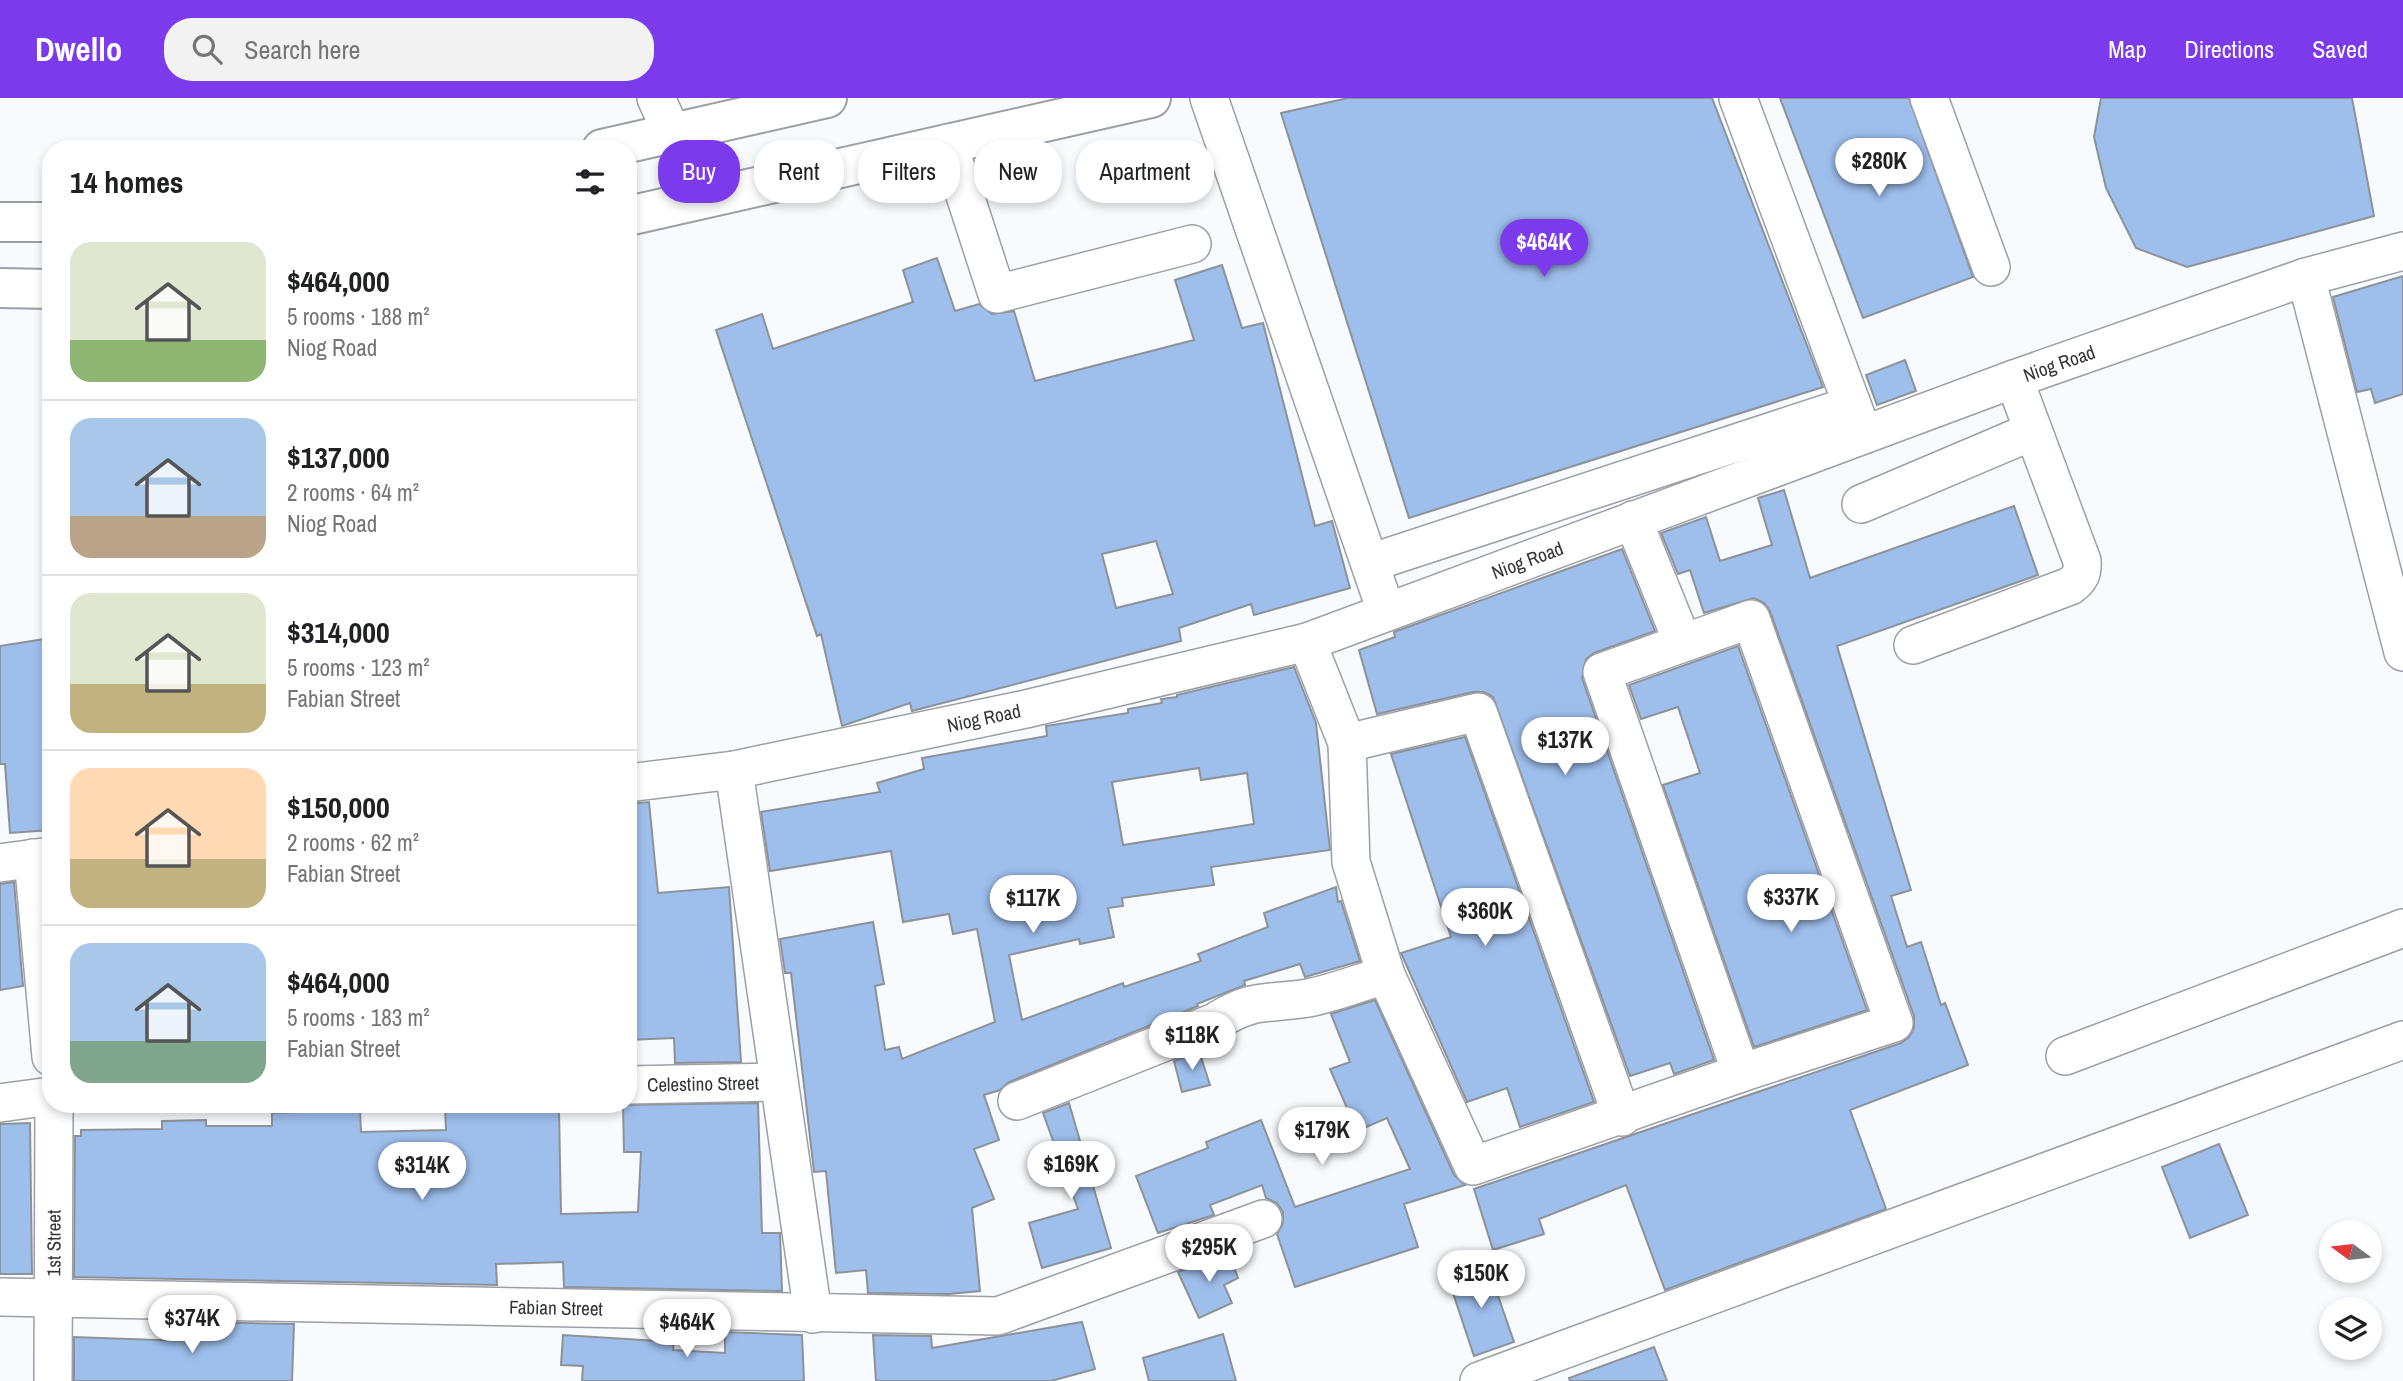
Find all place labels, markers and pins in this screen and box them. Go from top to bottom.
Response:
pin: $280K [1830,139,1928,198]
pin: $464K [1495,220,1593,279]
pin: $137K [1516,718,1614,777]
pin: $337K [1742,874,1840,934]
pin: $117K [984,876,1082,935]
pin: $360K [1436,888,1534,948]
pin: $118K [1143,1012,1241,1072]
pin: $179K [1273,1108,1371,1167]
pin: $314K [373,1142,471,1202]
pin: $169K [1022,1142,1120,1201]
pin: $295K [1160,1224,1258,1284]
pin: $150K [1432,1250,1530,1310]
pin: $374K [143,1296,241,1355]
pin: $464K [638,1300,736,1359]

